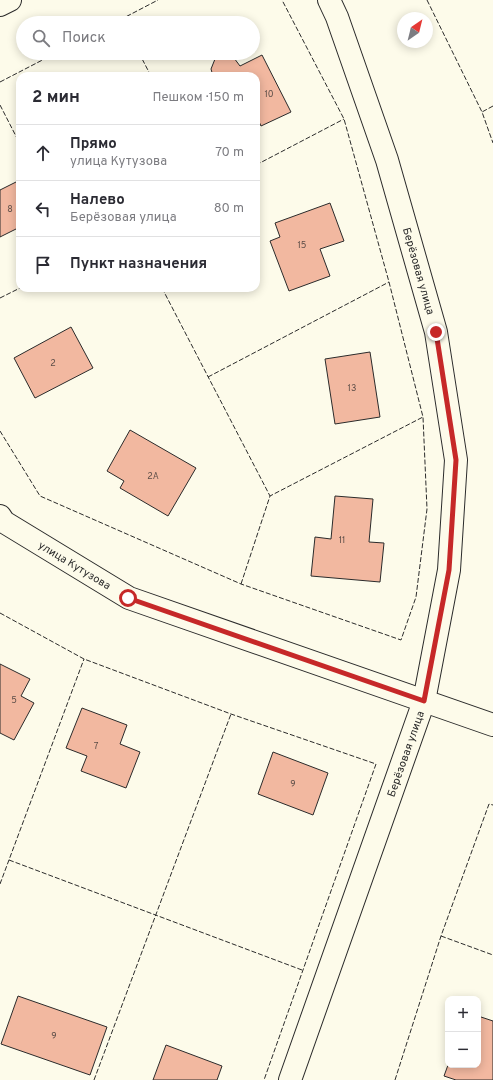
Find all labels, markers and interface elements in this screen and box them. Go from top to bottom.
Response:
north arrow [397,12,433,48]
search box [16,16,260,60]
icon: search [30,27,52,49]
text: Поиск [62,29,106,48]
text: 2 мин [32,87,80,109]
house number: 10 [264,89,274,100]
text: Пешком · 150 m [152,90,244,106]
text: Прямо [70,135,117,154]
icon: ahead [32,142,54,164]
text: 70 m [215,145,244,161]
text: улица Кутузова [70,154,167,170]
text: Налево [70,191,125,210]
icon: left [32,198,54,220]
text: 80 m [214,201,244,217]
house number: 8 [7,204,13,215]
text: Берёзовая улица [70,210,177,226]
street label: Берёзовая улица [399,226,437,317]
house number: 15 [298,240,306,251]
icon: arrive [32,254,54,276]
text: Пункт назначения [70,255,207,274]
route end [427,323,445,341]
house number: 2 [50,358,56,369]
house number: 13 [348,383,356,394]
house number: 2А [147,471,159,482]
house number: 11 [339,535,345,546]
street label: улица Кутузова [35,538,113,593]
route start [119,589,137,607]
house number: 5 [11,695,17,706]
street label: Берёзовая улица [385,709,428,799]
house number: 7 [94,741,99,752]
house number: 9 [290,779,296,790]
map controls [445,996,481,1068]
button: + [445,996,481,1032]
house number: 9 [51,1031,57,1042]
button: − [445,1032,481,1068]

